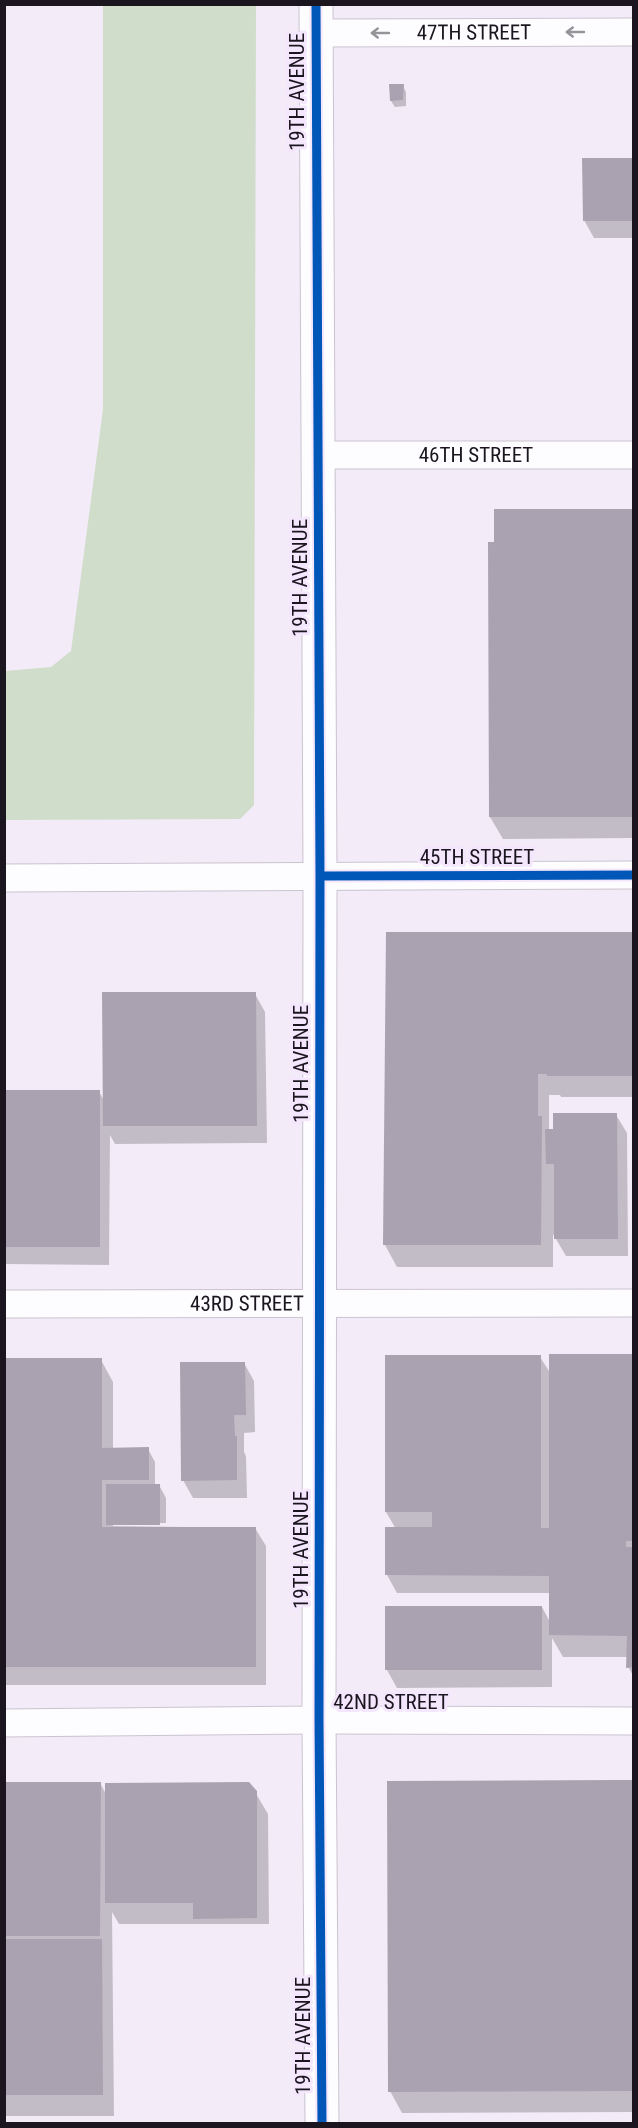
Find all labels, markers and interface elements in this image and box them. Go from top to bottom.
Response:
street label: 47TH STREET [417,20,531,45]
one-way arrow [566,26,586,38]
one-way arrow [371,27,391,39]
street label: 19TH AVENUE [285,33,309,151]
street label: 46TH STREET [419,443,533,467]
street label: 19TH AVENUE [288,519,312,637]
street label: 45TH STREET [420,845,534,869]
street label: 19TH AVENUE [289,1005,313,1123]
street label: 43RD STREET [190,1292,304,1316]
street label: 19TH AVENUE [289,1491,313,1609]
street label: 42ND STREET [333,1690,449,1714]
street label: 19TH AVENUE [291,1977,315,2095]

